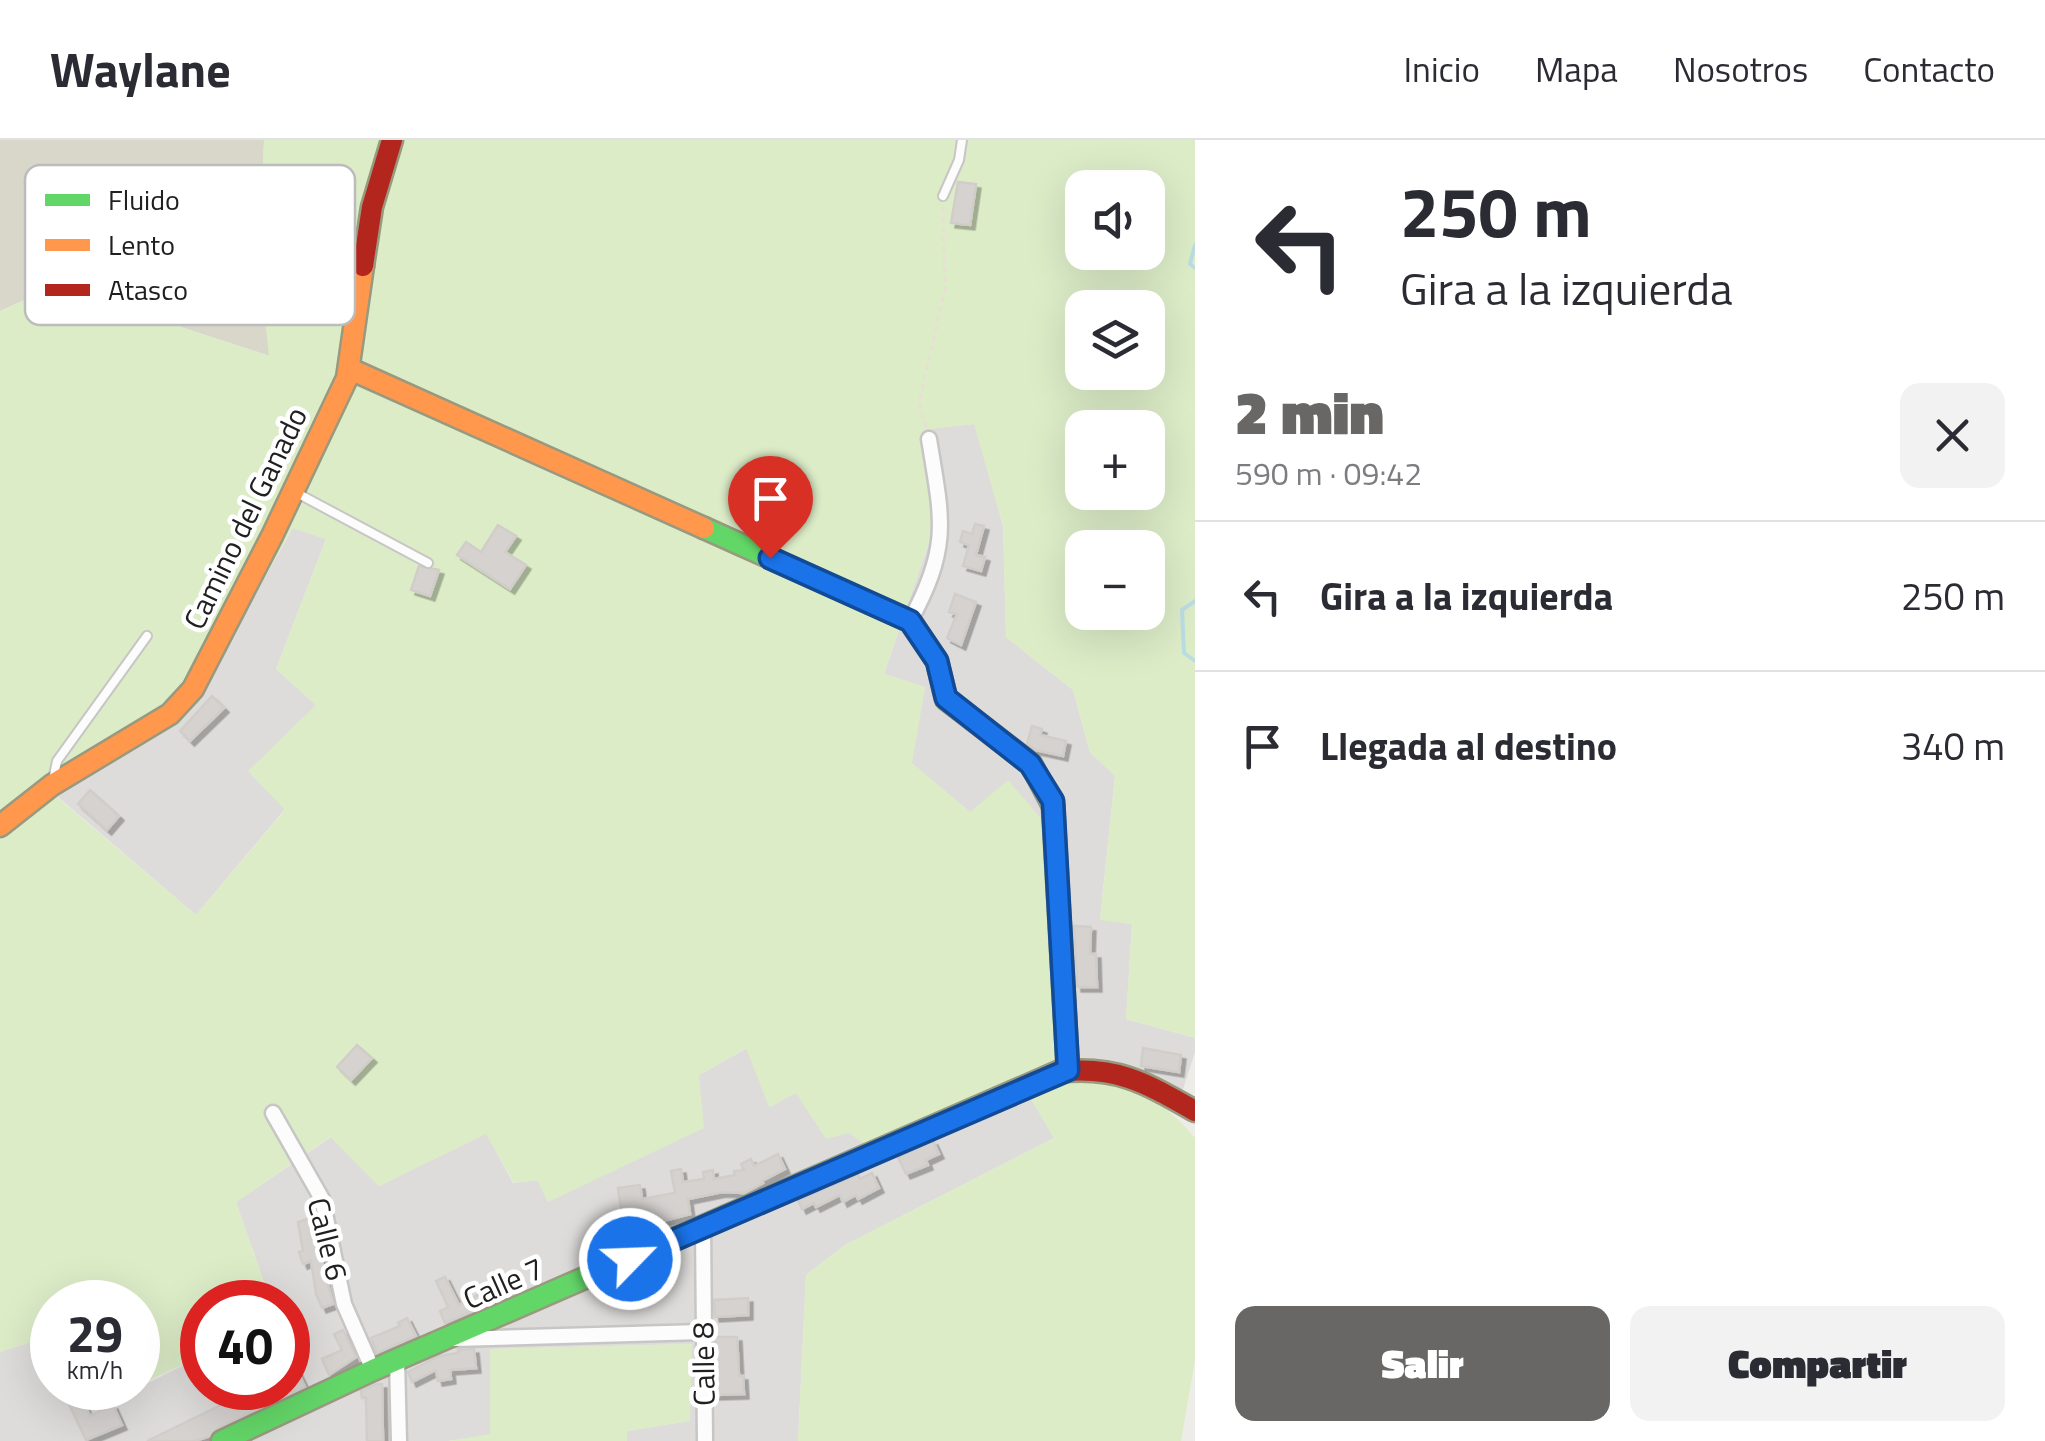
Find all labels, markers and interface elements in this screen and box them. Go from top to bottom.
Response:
text: Waylane [50,33,231,106]
text: Inicio [1403,42,1480,96]
text: Mapa [1535,42,1618,96]
text: Nosotros [1673,42,1808,96]
text: Contacto [1863,42,1995,96]
text: 250 m [1400,158,1592,264]
legend [25,165,355,325]
map controls [1065,170,1165,630]
button: sound [1065,170,1165,270]
text: Fluido [108,178,180,221]
icon: left [1235,180,1365,310]
text: Lento [108,223,175,266]
text: Gira a la izquierda [1400,254,1733,322]
text: Atasco [108,268,188,311]
button: layers [1065,290,1165,390]
text: 2 min [1235,366,1384,457]
button: close [1900,383,2005,488]
street label: Camino del Ganado [171,399,319,637]
button: + [1065,410,1165,510]
text: 590 m · 09:42 [1235,449,1422,497]
pin [728,456,813,559]
icon: arrive [743,471,798,526]
button: − [1065,530,1165,630]
text: Gira a la izquierda [1320,567,1613,625]
text: 250 m [1901,567,2005,625]
icon: left [1235,569,1290,624]
text: Llegada al destino [1320,717,1617,775]
text: 340 m [1901,717,2005,775]
icon: arrive [1235,719,1290,774]
street label: Calle 6 [296,1193,360,1285]
position arrow [578,1207,682,1311]
street label: Calle 7 [455,1245,551,1321]
speed limit sign: 40 [180,1280,310,1410]
text: 29 [67,1295,123,1371]
button: Salir [1235,1306,1610,1421]
button: Compartir [1630,1306,2005,1421]
street label: Calle 8 [679,1322,727,1406]
text: km/h [67,1351,123,1389]

